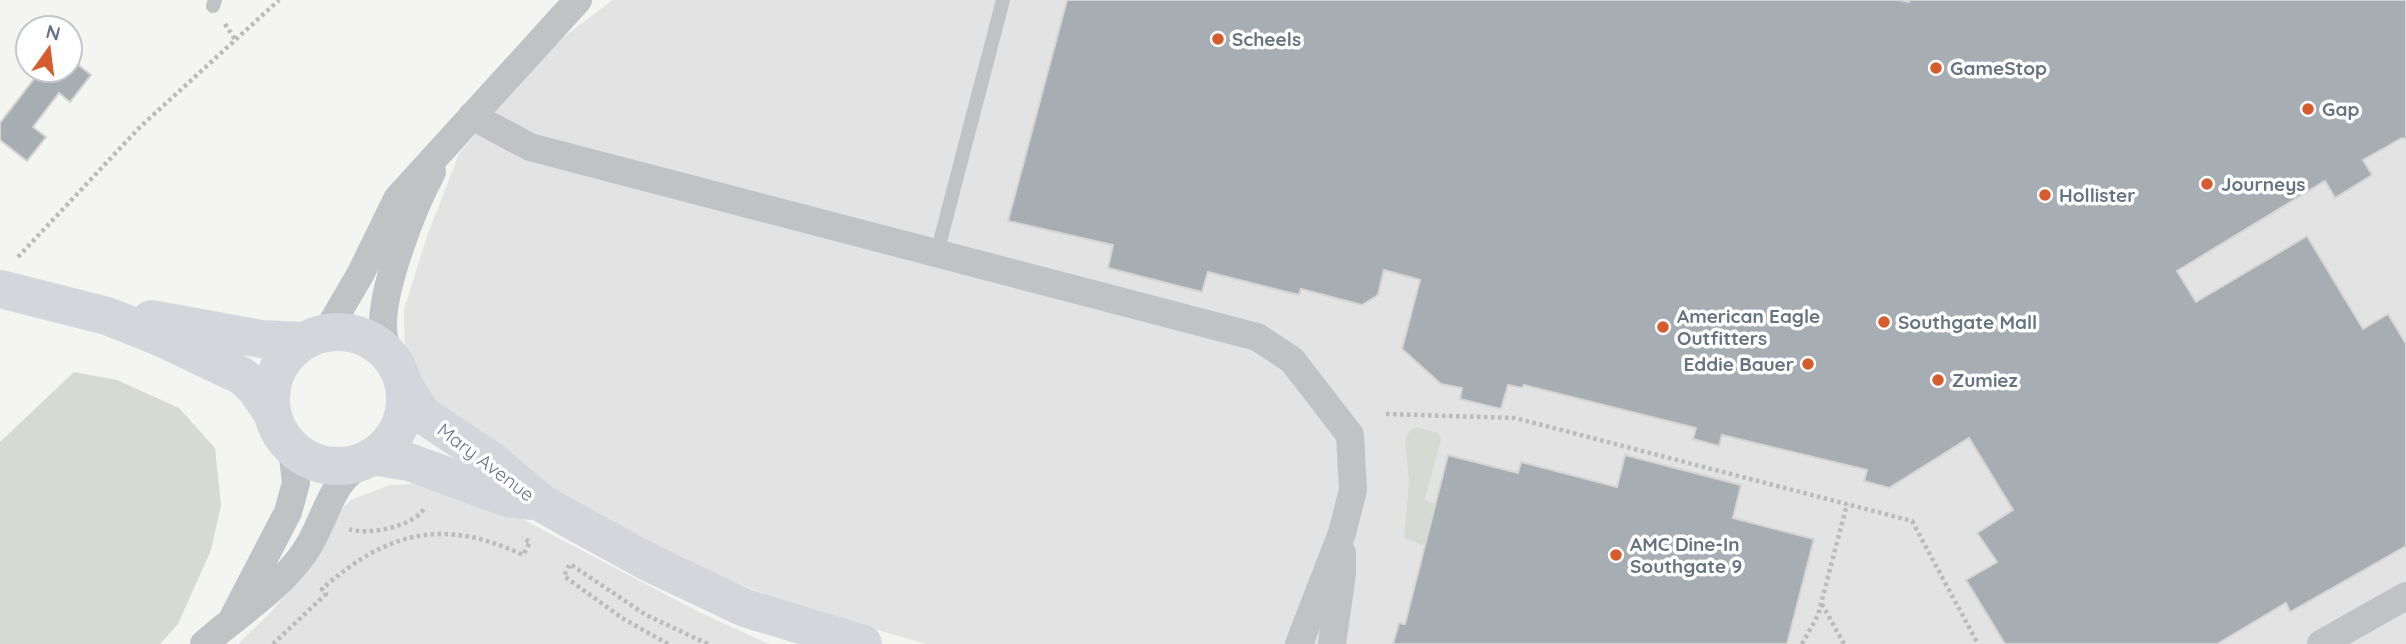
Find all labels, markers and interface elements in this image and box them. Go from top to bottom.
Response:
north arrow [14,14,84,84]
text: N [43,19,63,46]
place label: Scheels [1232,27,1301,51]
marker: Scheels [1210,31,1226,47]
place label: GameStop [1950,56,2047,80]
marker: GameStop [1928,60,1944,76]
place label: Gap [2322,97,2359,121]
marker: Gap [2300,101,2316,117]
place label: Journeys [2221,172,2305,196]
marker: Journeys [2199,176,2215,192]
place label: Hollister [2059,183,2136,207]
marker: Hollister [2037,187,2053,203]
place label: American Eagle Outfitters [1677,304,1820,350]
place label: Southgate Mall [1898,310,2037,334]
marker: Southgate Mall [1876,314,1892,330]
marker: American Eagle Outfitters [1655,319,1671,335]
place label: Eddie Bauer [1684,352,1794,376]
marker: Eddie Bauer [1800,356,1816,372]
place label: Zumiez [1952,368,2018,392]
marker: Zumiez [1930,372,1946,388]
street label: Mary Avenue [433,418,539,506]
place label: AMC Dine-In Southgate 9 [1630,532,1742,578]
marker: AMC Dine-In Southgate 9 [1608,547,1624,563]

